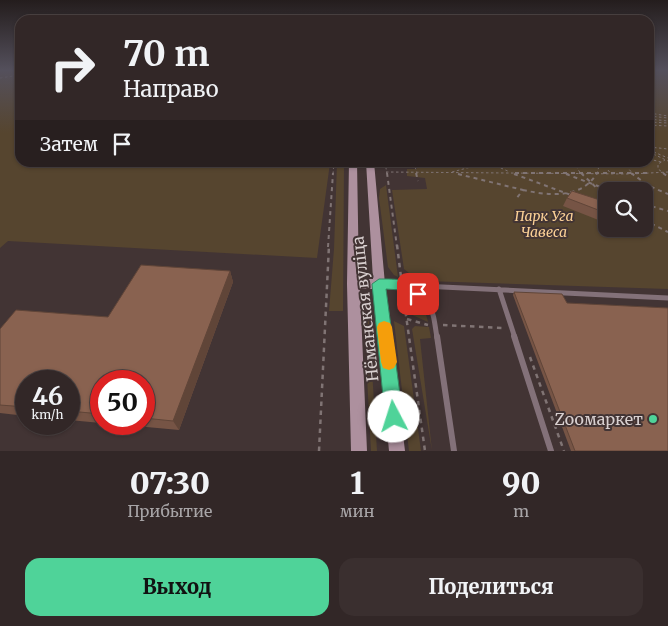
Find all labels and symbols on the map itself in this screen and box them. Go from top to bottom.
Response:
park label: Парк Уга Чавеса [515,207,573,241]
street label: Нёманская вуліца [347,235,383,383]
pin [397,273,439,315]
speed limit sign: 50 [90,370,155,435]
position arrow [367,390,419,442]
place label: Zooмаркет [554,409,643,429]
marker: Zooмаркет [647,413,659,425]

